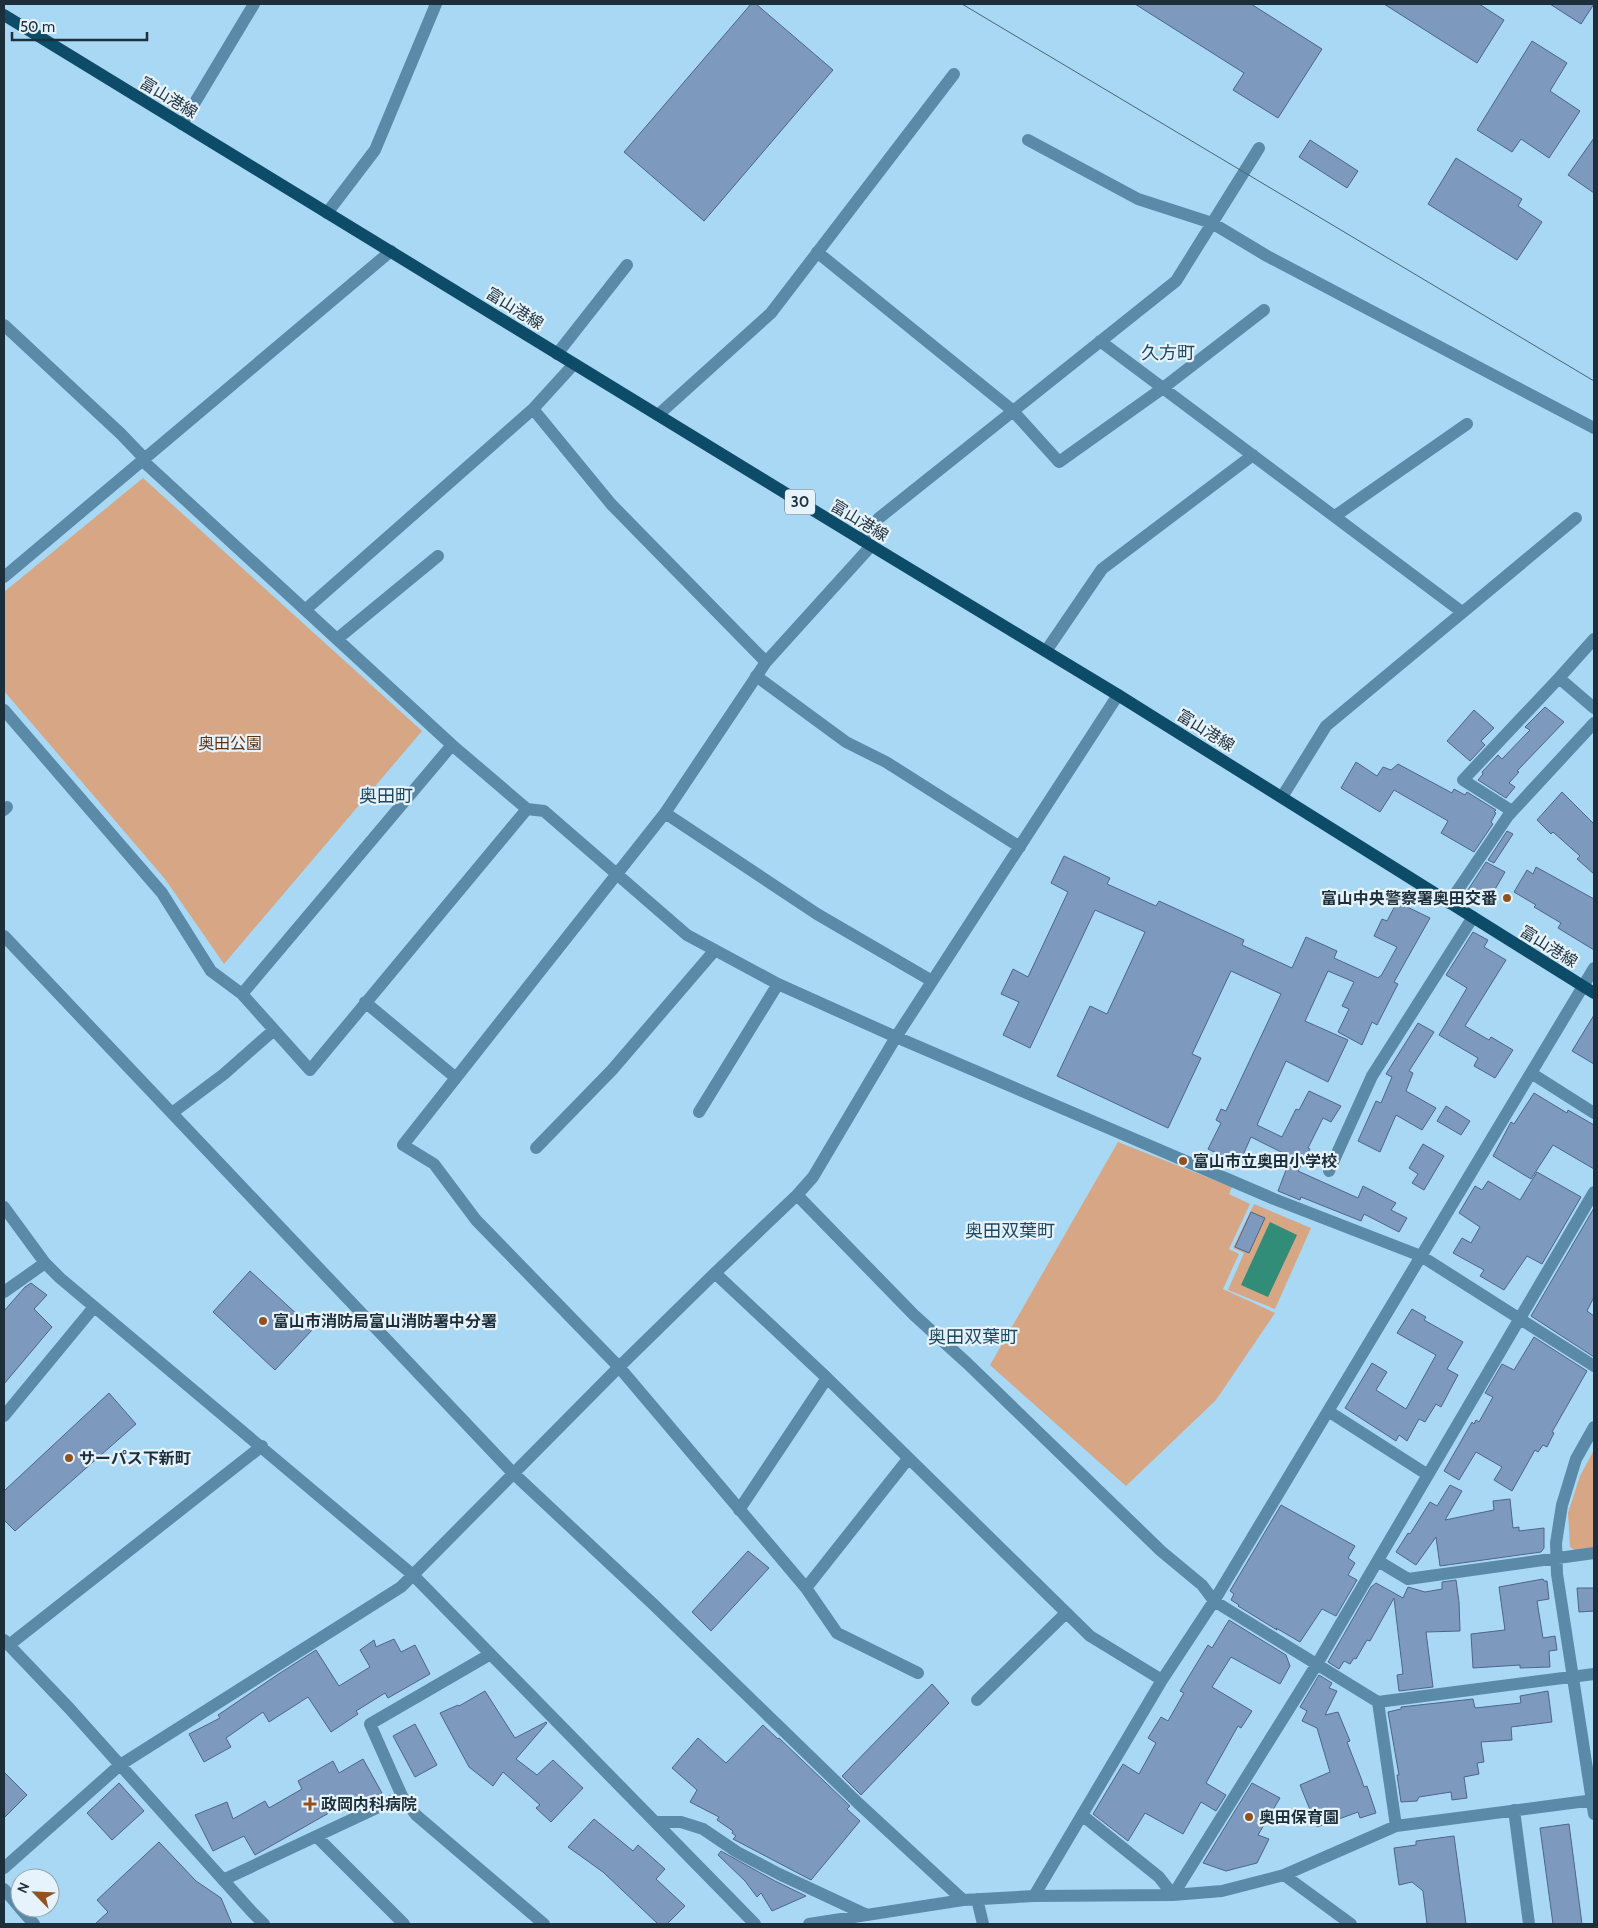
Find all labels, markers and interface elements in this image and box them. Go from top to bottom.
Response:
scale bar [12,10,148,42]
text: 50 m [20,18,55,36]
street label: 富山港線 [136,73,201,122]
street label: 富山港線 [483,283,547,333]
district label: 久方町 [1141,342,1195,364]
road number: 30 [785,490,815,514]
street label: 富山港線 [827,496,892,545]
street label: 富山港線 [1174,705,1238,755]
park label: 奥田公園 [198,734,262,753]
district label: 奥田町 [359,785,413,807]
place label: 富山中央警察署奥田交番 [1321,889,1497,908]
marker: 富山中央警察署奥田交番 [1501,892,1513,904]
street label: 富山港線 [1517,921,1581,971]
place label: 富山市立奥田小学校 [1193,1152,1337,1171]
marker: 富山市立奥田小学校 [1177,1155,1189,1167]
district label: 奥田双葉町 [965,1220,1055,1242]
place label: 富山市消防局富山消防署中分署 [273,1312,497,1331]
marker: 富山市消防局富山消防署中分署 [257,1315,269,1327]
district label: 奥田双葉町 [928,1326,1018,1348]
place label: サーパス下新町 [79,1449,191,1468]
marker: サーパス下新町 [63,1452,75,1464]
place label: 政岡内科病院 [321,1795,417,1814]
marker: 政岡内科病院 [303,1797,317,1811]
place label: 奥田保育園 [1259,1808,1339,1827]
marker: 奥田保育園 [1243,1811,1255,1823]
north arrow [10,1868,60,1918]
text: N [13,1880,33,1896]

